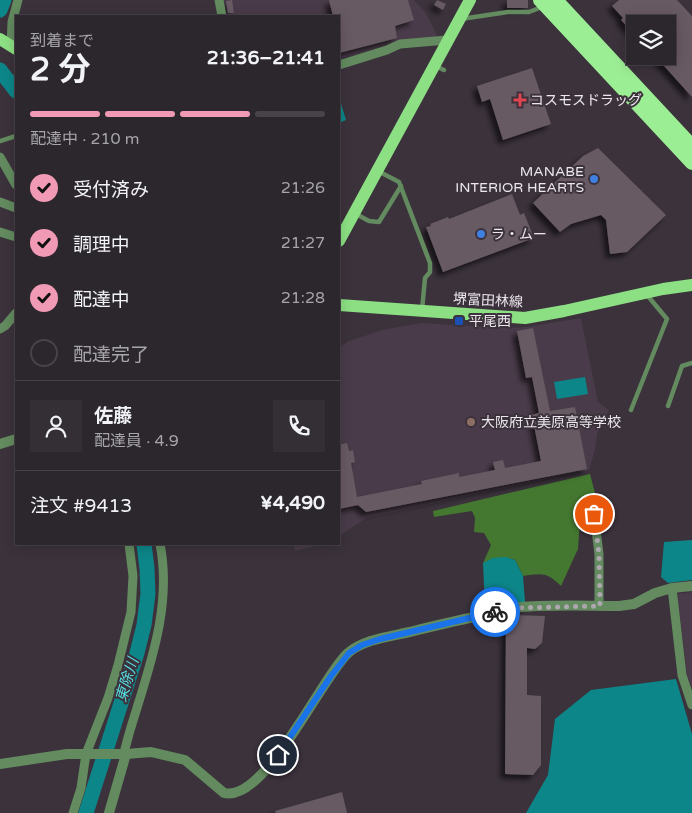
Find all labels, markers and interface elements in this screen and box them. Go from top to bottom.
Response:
map controls [626,15,676,65]
button: layers [626,15,676,65]
text: 到着まで [30,31,94,51]
text: 21:36–21:41 [207,47,325,69]
text: 2 分 [30,51,90,89]
place label: コスモスドラッグ [530,92,642,109]
marker: コスモスドラッグ [514,94,526,106]
text: 配達中 · 210 m [30,129,139,149]
place label: MANABE INTERIOR HEARTS [455,163,584,196]
marker: MANABE INTERIOR HEARTS [588,173,600,185]
icon: check [30,174,58,202]
text: 21:26 [281,178,325,198]
text: 受付済み [73,179,149,201]
place label: ラ・ムー [491,226,547,243]
marker: ラ・ムー [475,228,487,240]
icon: check [30,229,58,257]
text: 21:27 [281,233,325,253]
text: 調理中 [73,234,130,256]
icon: check [30,284,58,312]
text: 21:28 [281,288,325,308]
text: 配達中 [73,289,130,311]
street label: 堺富田林線 [453,290,523,311]
place label: 平尾西 [469,313,511,330]
marker: 平尾西 [453,315,465,327]
text: 配達完了 [73,344,149,366]
button: person [30,400,82,452]
button: phone [273,400,325,452]
text: 佐藤 [94,405,132,427]
place label: 大阪府立美原高等学校 [481,414,621,431]
marker: 大阪府立美原高等学校 [465,416,477,428]
text: 配達員 · 4.9 [94,431,179,451]
text: ¥4,490 [260,492,325,514]
pin [573,493,615,535]
text: 注文 #9413 [30,495,132,517]
icon: bag [580,500,608,528]
courier [470,587,520,637]
icon: bike [481,598,509,626]
water label: 東除川 [112,654,143,704]
pin [257,734,299,776]
icon: home [264,741,292,769]

